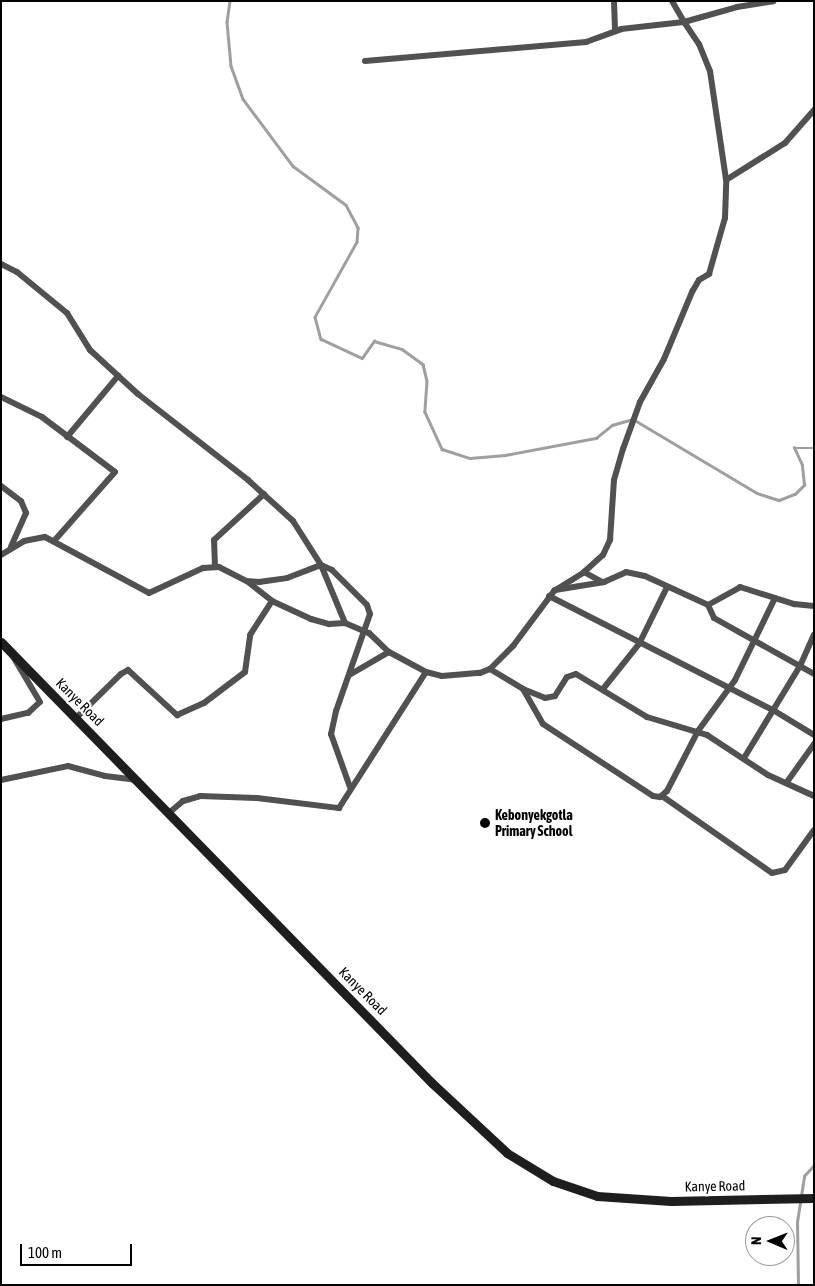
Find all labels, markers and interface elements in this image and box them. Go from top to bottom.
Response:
street label: Kanye Road [53,675,107,729]
place label: Kebonyekgotla Primary School [495,807,573,840]
marker: Kebonyekgotla Primary School [479,817,491,829]
street label: Kanye Road [336,964,390,1018]
street label: Kanye Road [685,1177,745,1195]
north arrow [745,1216,795,1266]
scale bar [22,1234,135,1266]
text: N [748,1236,764,1245]
text: 100 m [28,1244,62,1261]

